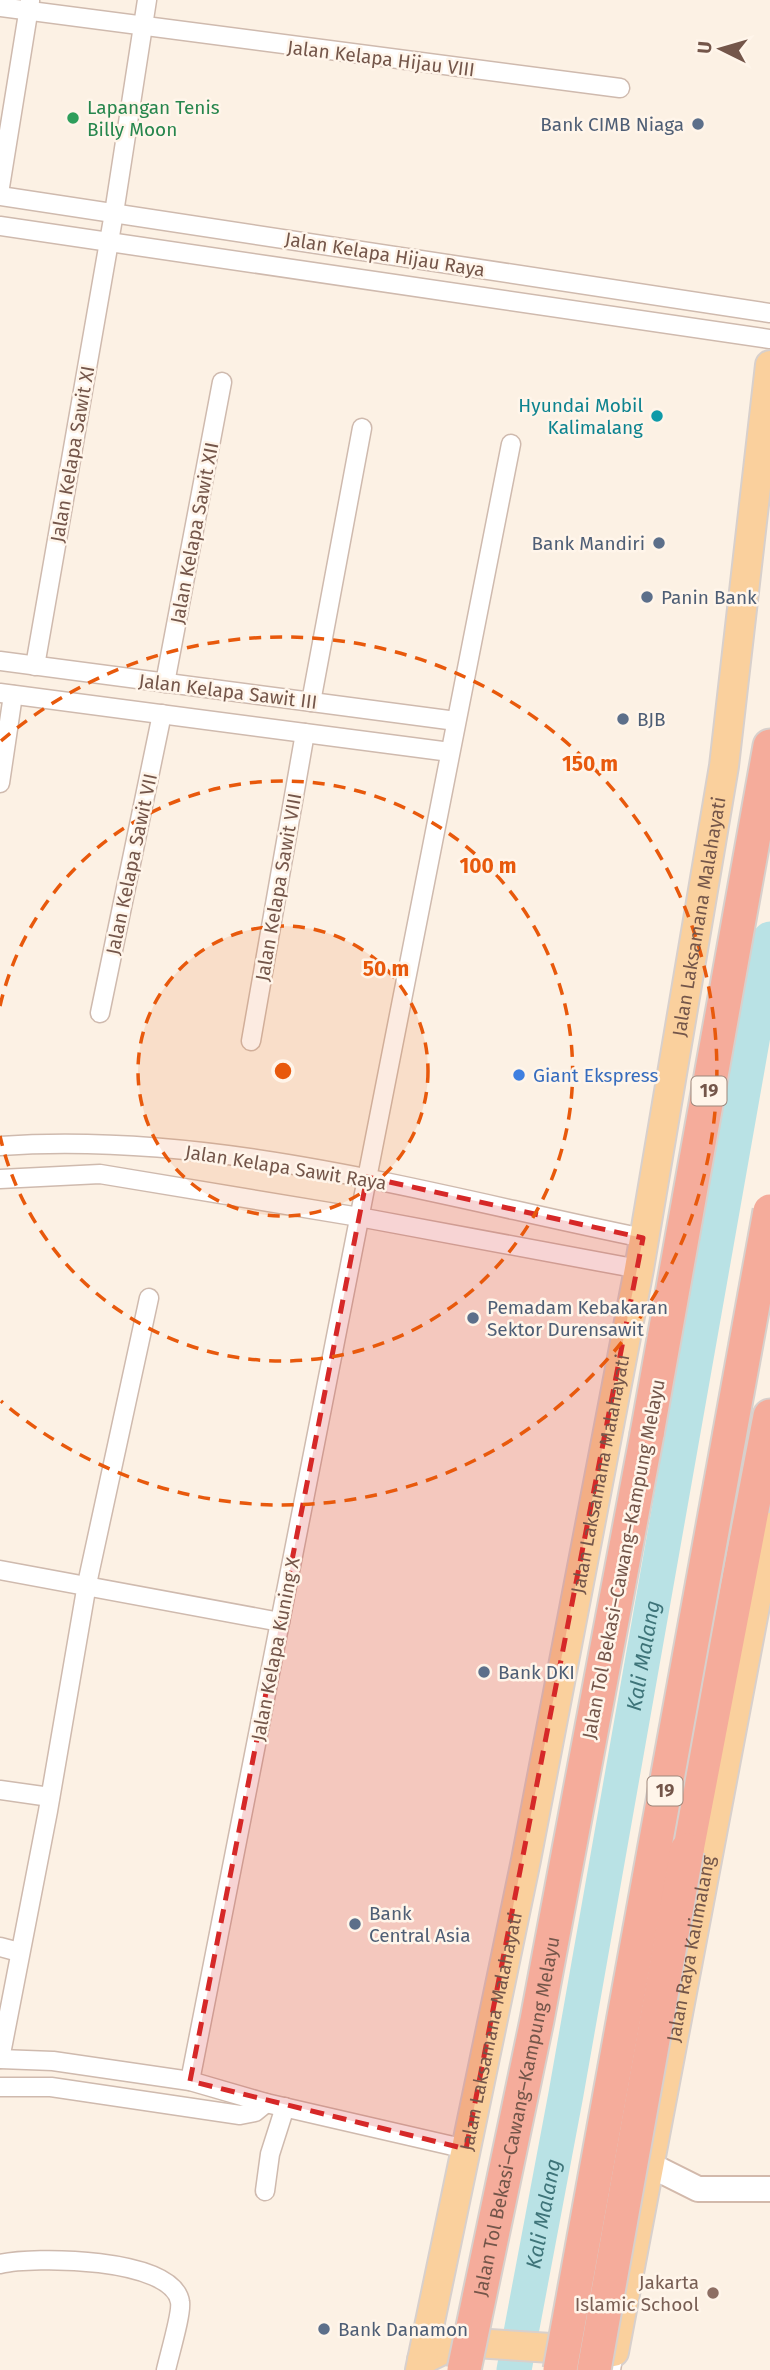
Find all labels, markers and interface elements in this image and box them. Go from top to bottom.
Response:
north arrow [686,14,756,84]
street label: Jalan Kelapa Hijau VIII [286,36,476,81]
text: U [693,40,717,55]
place label: Lapangan Tenis Billy Moon [87,96,220,141]
marker: Lapangan Tenis Billy Moon [65,110,81,126]
place label: Bank CIMB Niaga [540,113,684,136]
marker: Bank CIMB Niaga [690,116,706,132]
street label: Jalan Kelapa Hijau Raya [283,227,487,282]
street label: Jalan Kelapa Sawit XI [46,364,99,544]
place label: Hyundai Mobil Kalimalang [518,394,643,439]
marker: Hyundai Mobil Kalimalang [649,408,665,424]
street label: Jalan Kelapa Sawit XII [166,440,223,626]
place label: Bank Mandiri [532,532,645,555]
marker: Bank Mandiri [651,535,667,551]
place label: Panin Bank [661,586,757,609]
marker: Panin Bank [639,589,655,605]
street label: Jalan Kelapa Sawit III [137,669,319,714]
place label: BJB [637,708,666,731]
marker: BJB [615,711,631,727]
text: 150 m [562,751,618,777]
street label: Jalan Kelapa Sawit VII [101,771,162,957]
street label: Jalan Kelapa Sawit VIII [251,791,306,983]
street label: Jalan Laksamana Malahayati [667,795,731,1038]
text: 100 m [459,853,517,879]
text: 50 m [363,956,409,982]
centre of rings [271,1059,295,1083]
place label: Giant Ekspress [533,1064,658,1087]
marker: Giant Ekspress [511,1067,527,1083]
road number: 19 [692,1076,726,1106]
street label: Jalan Kelapa Sawit Raya [184,1140,388,1195]
place label: Pemadam Kebakaran Sektor Durensawit [487,1296,668,1341]
marker: Pemadam Kebakaran Sektor Durensawit [465,1310,481,1326]
street label: Jalan Laksamana Malahayati [566,1352,634,1596]
street label: Jalan Tol Bekasi–Cawang–Kampung Melayu [577,1377,670,1741]
street label: Jalan Kelapa Kuning X [246,1555,305,1743]
water label: Kali Malang [621,1598,666,1713]
place label: Bank DKI [498,1661,575,1684]
marker: Bank DKI [476,1664,492,1680]
road number: 19 [648,1776,682,1806]
street label: Jalan Raya Kalimalang [662,1853,720,2044]
place label: Bank Central Asia [369,1902,470,1947]
street label: Jalan Laksamana Malahayati [455,1910,527,2153]
marker: Bank Central Asia [347,1916,363,1932]
street label: Jalan Tol Bekasi–Cawang–Kampung Melayu [469,1935,564,2298]
water label: Kali Malang [520,2156,567,2271]
place label: Jakarta Islamic School [575,2271,699,2316]
marker: Jakarta Islamic School [705,2285,721,2301]
place label: Bank Danamon [338,2318,468,2341]
marker: Bank Danamon [316,2321,332,2337]

